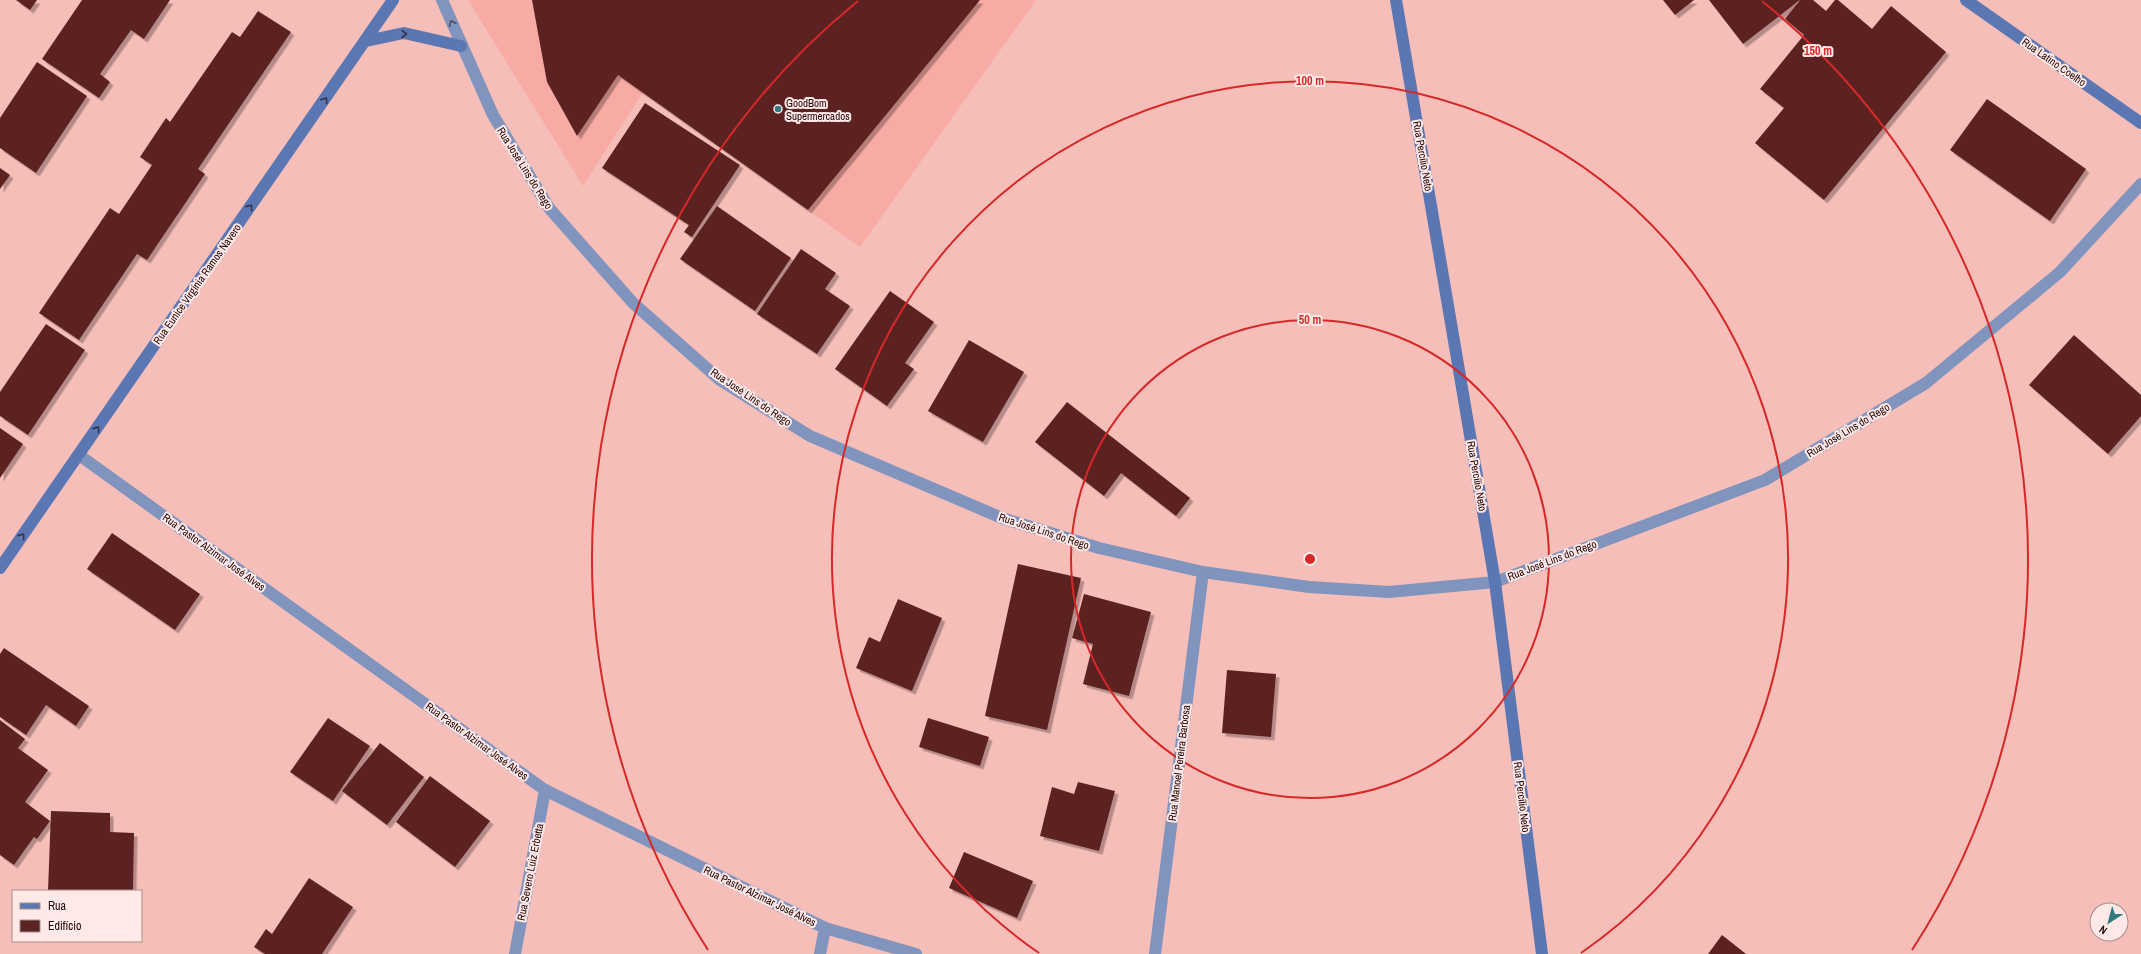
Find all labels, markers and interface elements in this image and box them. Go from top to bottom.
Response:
one-way arrow [448,19,456,26]
one-way arrow [401,30,407,39]
street label: Rua Latino Coelho [2019,35,2089,89]
text: 150 m [1804,43,1832,59]
text: 100 m [1296,73,1324,89]
place label: GoodBom Supermercados [786,96,850,123]
one-way arrow [320,97,328,104]
marker: GoodBom Supermercados [773,104,783,114]
street label: Rua Percílio Neto [1410,120,1436,192]
street label: Rua José Lins do Rego [494,124,556,212]
one-way arrow [245,204,253,211]
street label: Rua Eunice Virgínia Ramos Navero [150,221,244,347]
text: 50 m [1299,312,1321,328]
street label: Rua José Lins do Rego [708,365,794,429]
street label: Rua José Lins do Rego [1804,400,1892,460]
one-way arrow [92,426,100,433]
street label: Rua Percílio Neto [1464,440,1490,512]
street label: Rua Pastor Alzimar José Alves [160,510,268,594]
street label: Rua José Lins do Rego [997,510,1091,552]
one-way arrow [17,533,24,540]
street label: Rua José Lins do Rego [1505,537,1599,583]
centre of rings [1303,552,1317,566]
street label: Rua Pastor Alzimar José Alves [423,699,531,783]
street label: Rua Manoel Pereira Barbosa [1165,704,1193,822]
street label: Rua Percílio Neto [1511,761,1533,833]
street label: Rua Severo Luiz Erbetta [514,822,546,922]
street label: Rua Pastor Alzimar José Alves [702,863,819,930]
legend [12,890,142,942]
text: Rua [48,898,67,914]
north arrow [2089,902,2129,942]
text: Edifício [48,918,81,934]
text: N [2096,923,2110,938]

